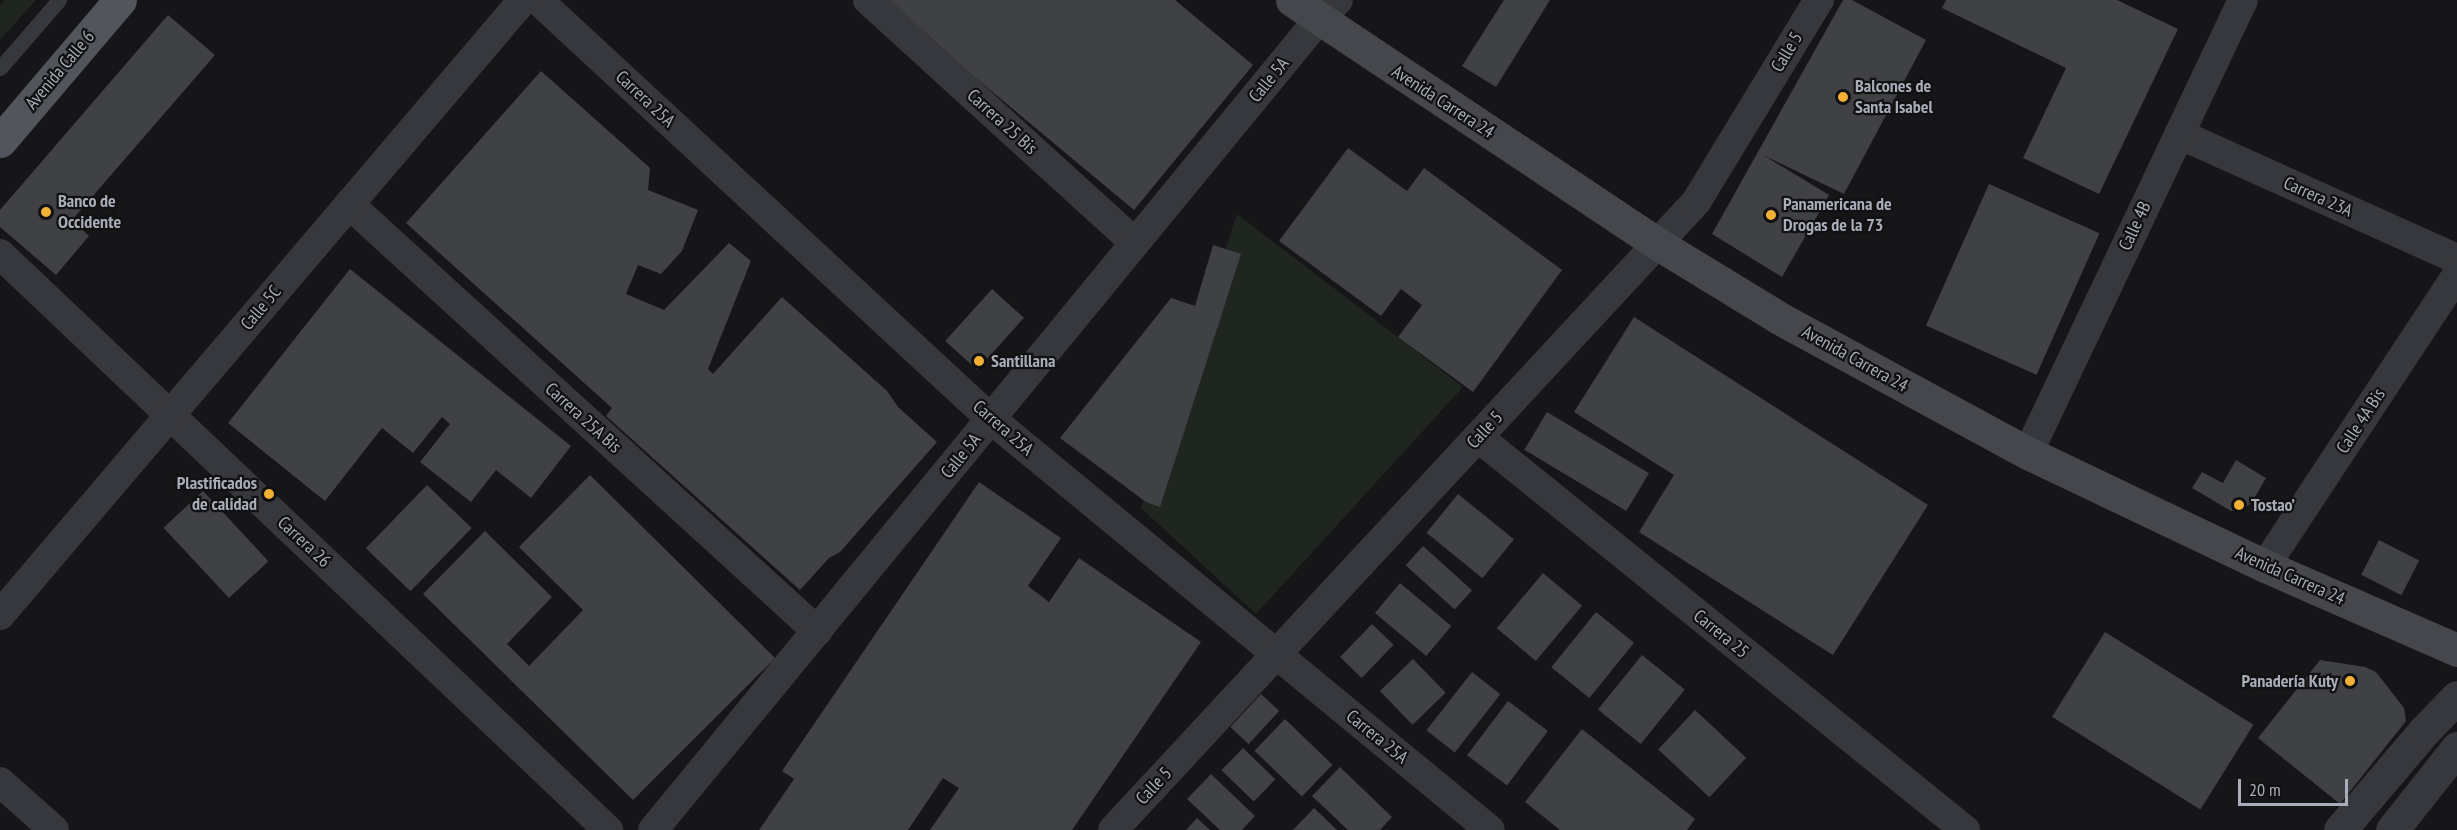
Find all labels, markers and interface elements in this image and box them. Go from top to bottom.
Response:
street label: Avenida Calle 6 [21,26,99,114]
street label: Calle 5 [1767,28,1807,76]
street label: Calle 5A [1244,53,1294,107]
street label: Avenida Carrera 24 [1388,61,1498,143]
street label: Carrera 25A [611,66,679,132]
place label: Balcones de Santa Isabel [1855,76,1933,118]
street label: Carrera 25 Bis [962,85,1042,159]
marker: Balcones de Santa Isabel [1836,90,1850,104]
street label: Carrera 23A [2280,172,2356,222]
place label: Banco de Occidente [58,191,121,234]
place label: Panamericana de Drogas de la 73 [1783,194,1892,236]
street label: Calle 4B [2114,198,2156,254]
marker: Banco de Occidente [39,205,53,219]
marker: Panamericana de Drogas de la 73 [1764,208,1778,222]
street label: Calle 5C [236,281,286,335]
street label: Avenida Carrera 24 [1798,321,1912,397]
place label: Santillana [991,350,1055,372]
marker: Santillana [972,354,986,368]
street label: Carrera 25A Bis [540,378,626,458]
street label: Calle 4A Bis [2332,384,2390,458]
street label: Carrera 25A [968,396,1038,460]
street label: Calle 5 [1462,407,1508,453]
street label: Calle 5A [936,429,986,483]
place label: Plastificados de calidad [177,473,257,516]
marker: Plastificados de calidad [262,487,276,501]
place label: Tostao’ [2251,494,2295,516]
marker: Tostao’ [2232,498,2246,512]
street label: Carrera 26 [273,512,335,572]
street label: Avenida Carrera 24 [2232,542,2348,610]
street label: Carrera 25 [1689,605,1753,663]
place label: Panadería Kuty [2242,670,2338,692]
marker: Panadería Kuty [2343,674,2357,688]
street label: Carrera 25A [1342,706,1412,768]
street label: Calle 5 [1131,763,1177,809]
scale bar [2241,767,2350,805]
text: 20 m [2249,778,2281,801]

